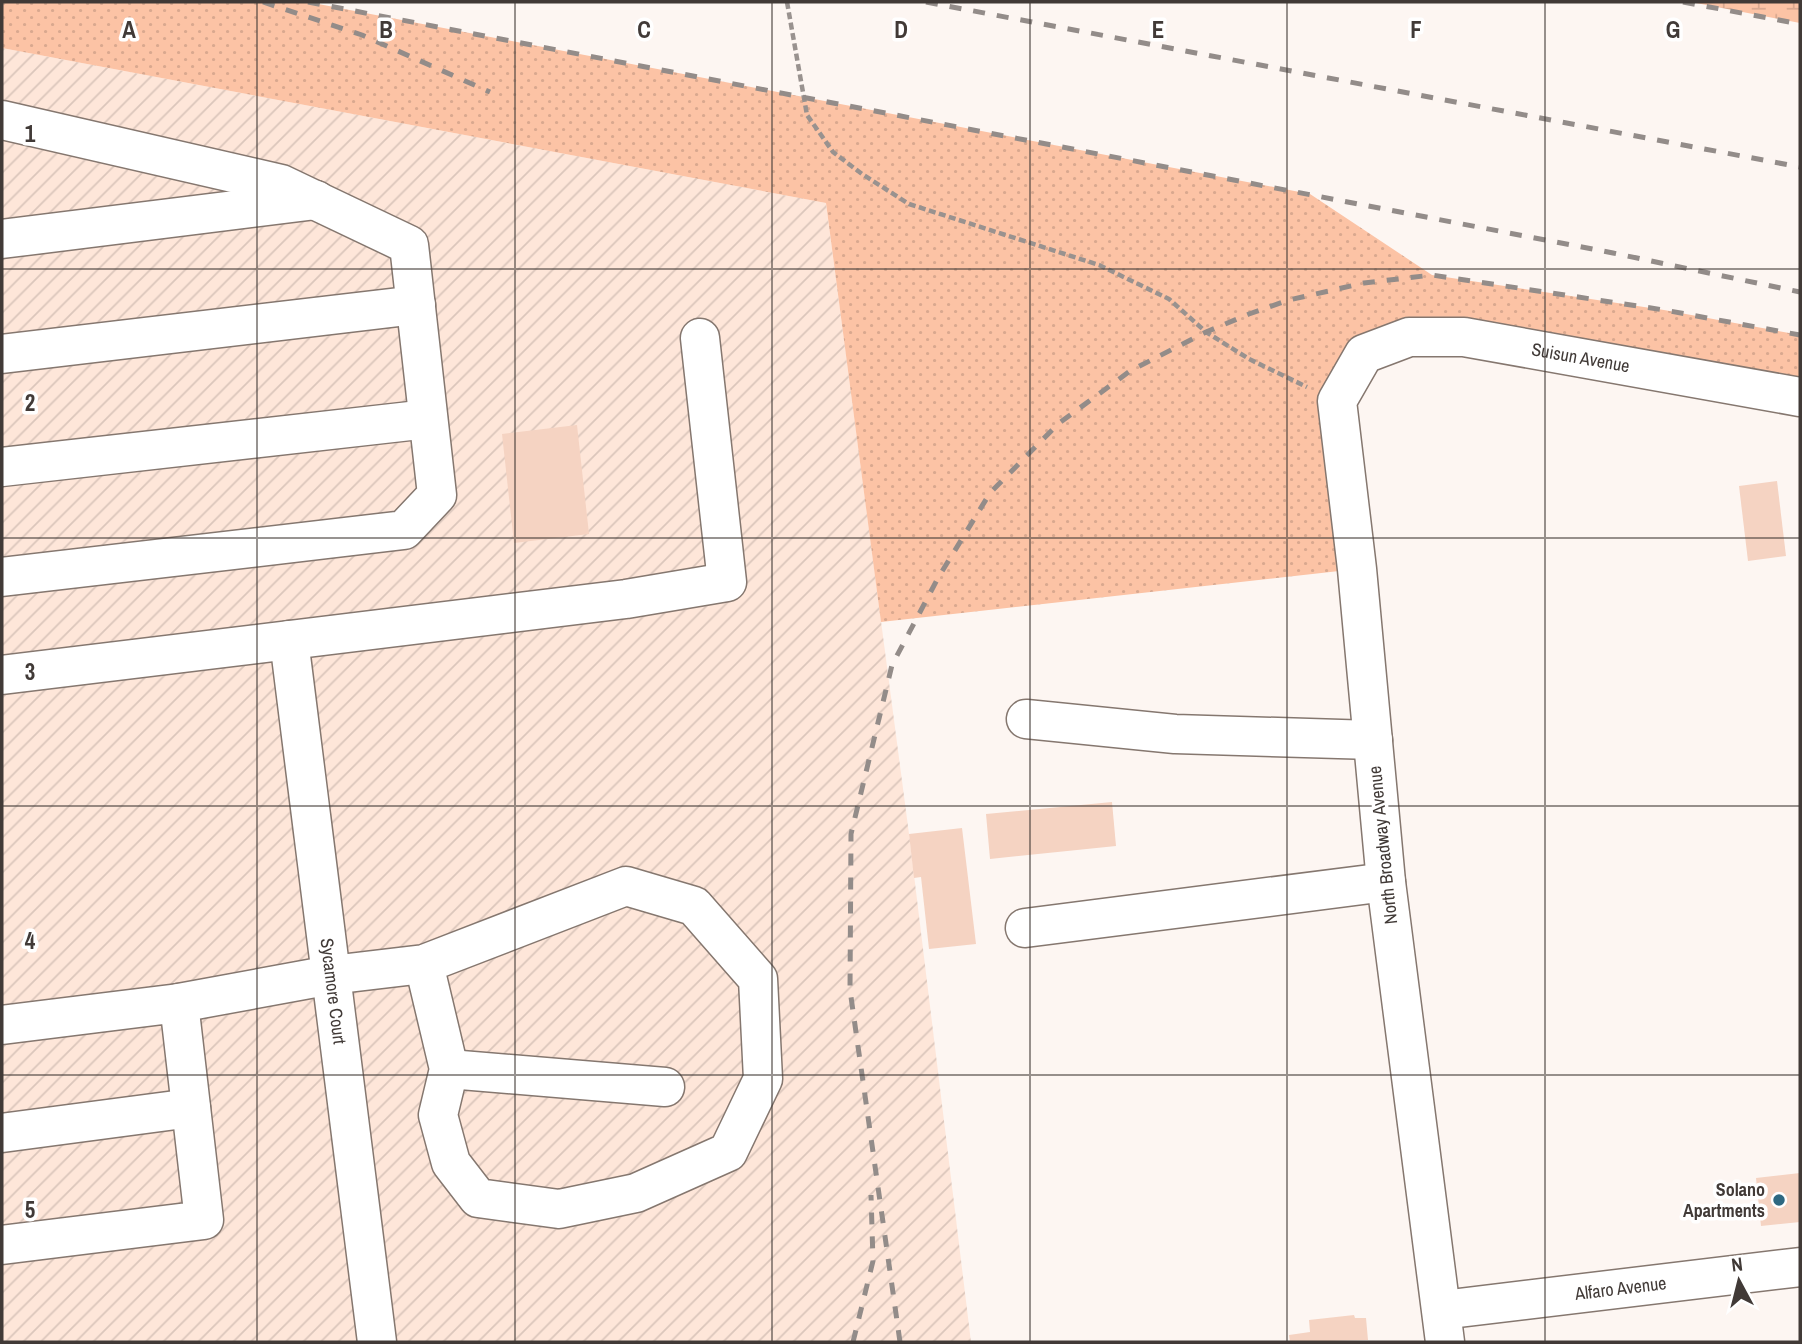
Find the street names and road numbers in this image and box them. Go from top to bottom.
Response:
street label: Suisun Avenue [1530,336,1632,378]
street label: North Broadway Avenue [1362,765,1403,925]
street label: Sycamore Court [314,937,353,1046]
street label: Alfaro Avenue [1573,1270,1668,1306]

